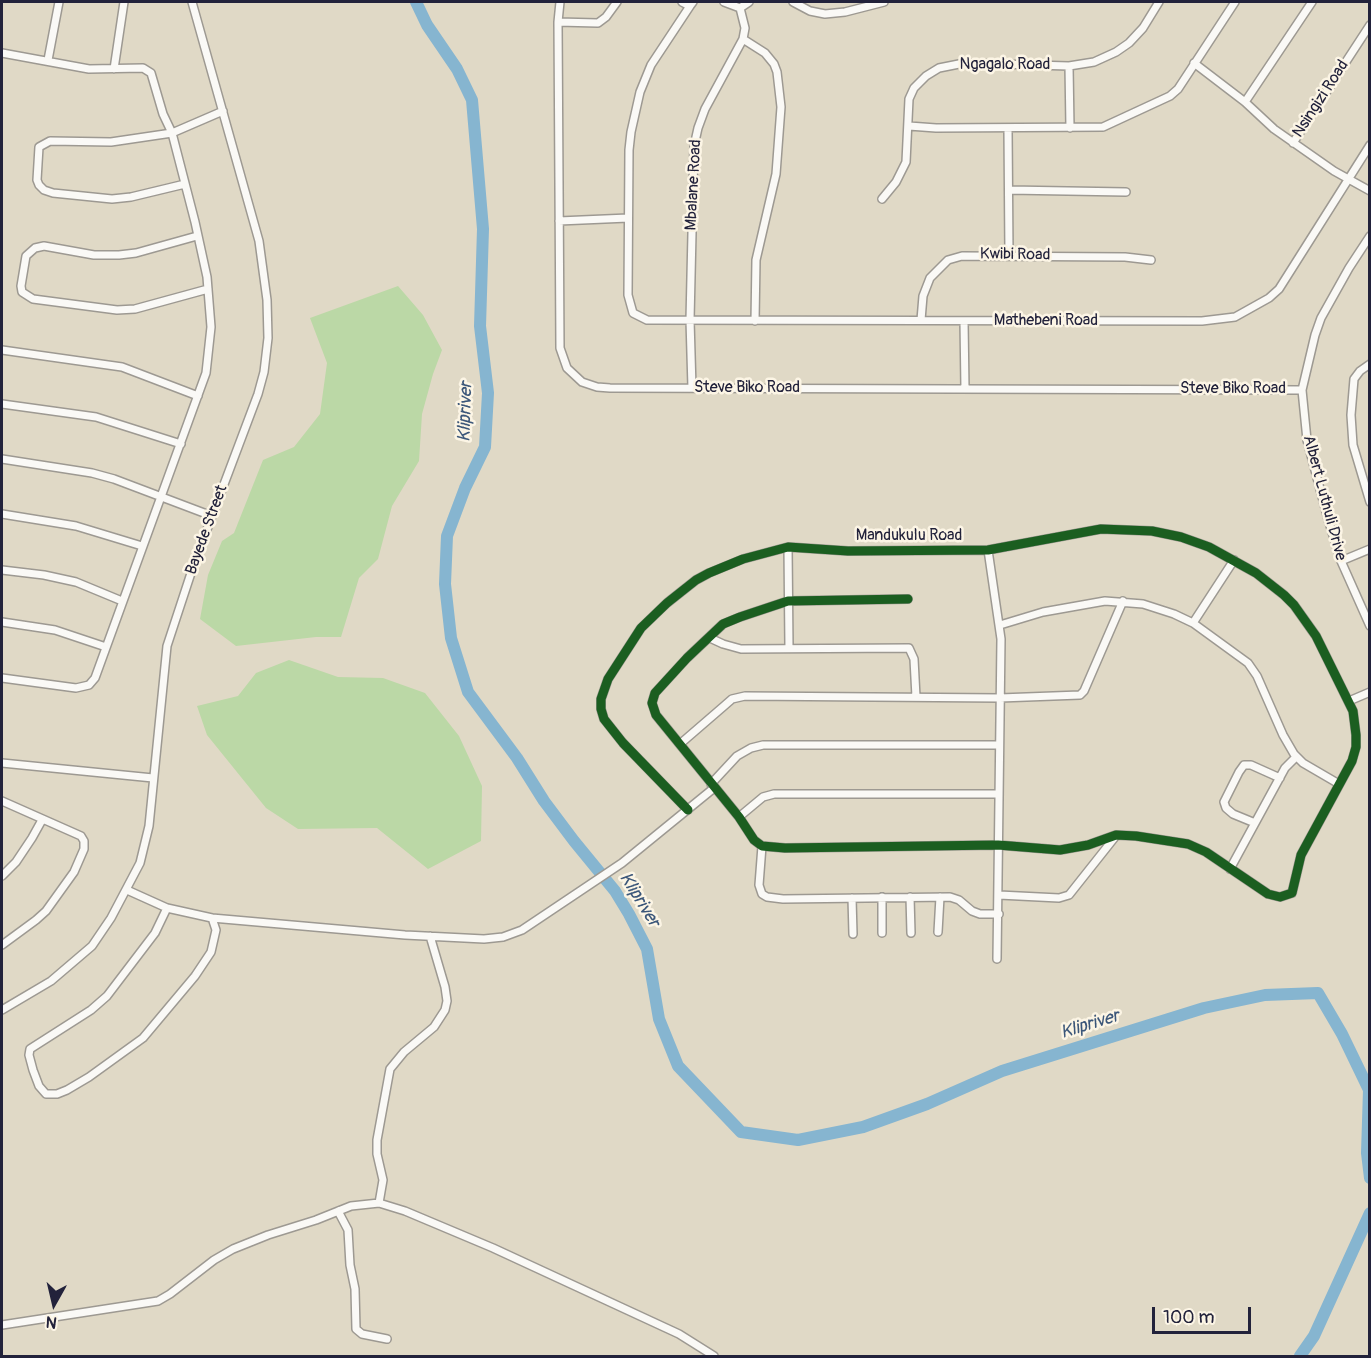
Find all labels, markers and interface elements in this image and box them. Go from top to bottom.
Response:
street label: Ngagalo Road [960,55,1050,75]
street label: Nsingizi Road [1289,57,1353,141]
street label: Mbalane Road [682,139,706,231]
street label: Kwibi Road [980,245,1050,265]
street label: Mathebeni Road [994,311,1098,331]
street label: Steve Biko Road [694,378,800,398]
street label: Steve Biko Road [1180,379,1286,399]
water label: Klipriver [454,381,478,443]
street label: Albert Luthuli Drive [1298,433,1350,563]
street label: Bayede Street [182,483,232,577]
street label: Mandukulu Road [856,526,962,546]
water label: Klipriver [614,869,664,931]
water label: Klipriver [1058,1006,1122,1044]
north arrow [24,1274,84,1334]
scale bar [1155,1295,1254,1333]
text: 100 m [1163,1306,1215,1329]
text: N [45,1311,58,1332]

